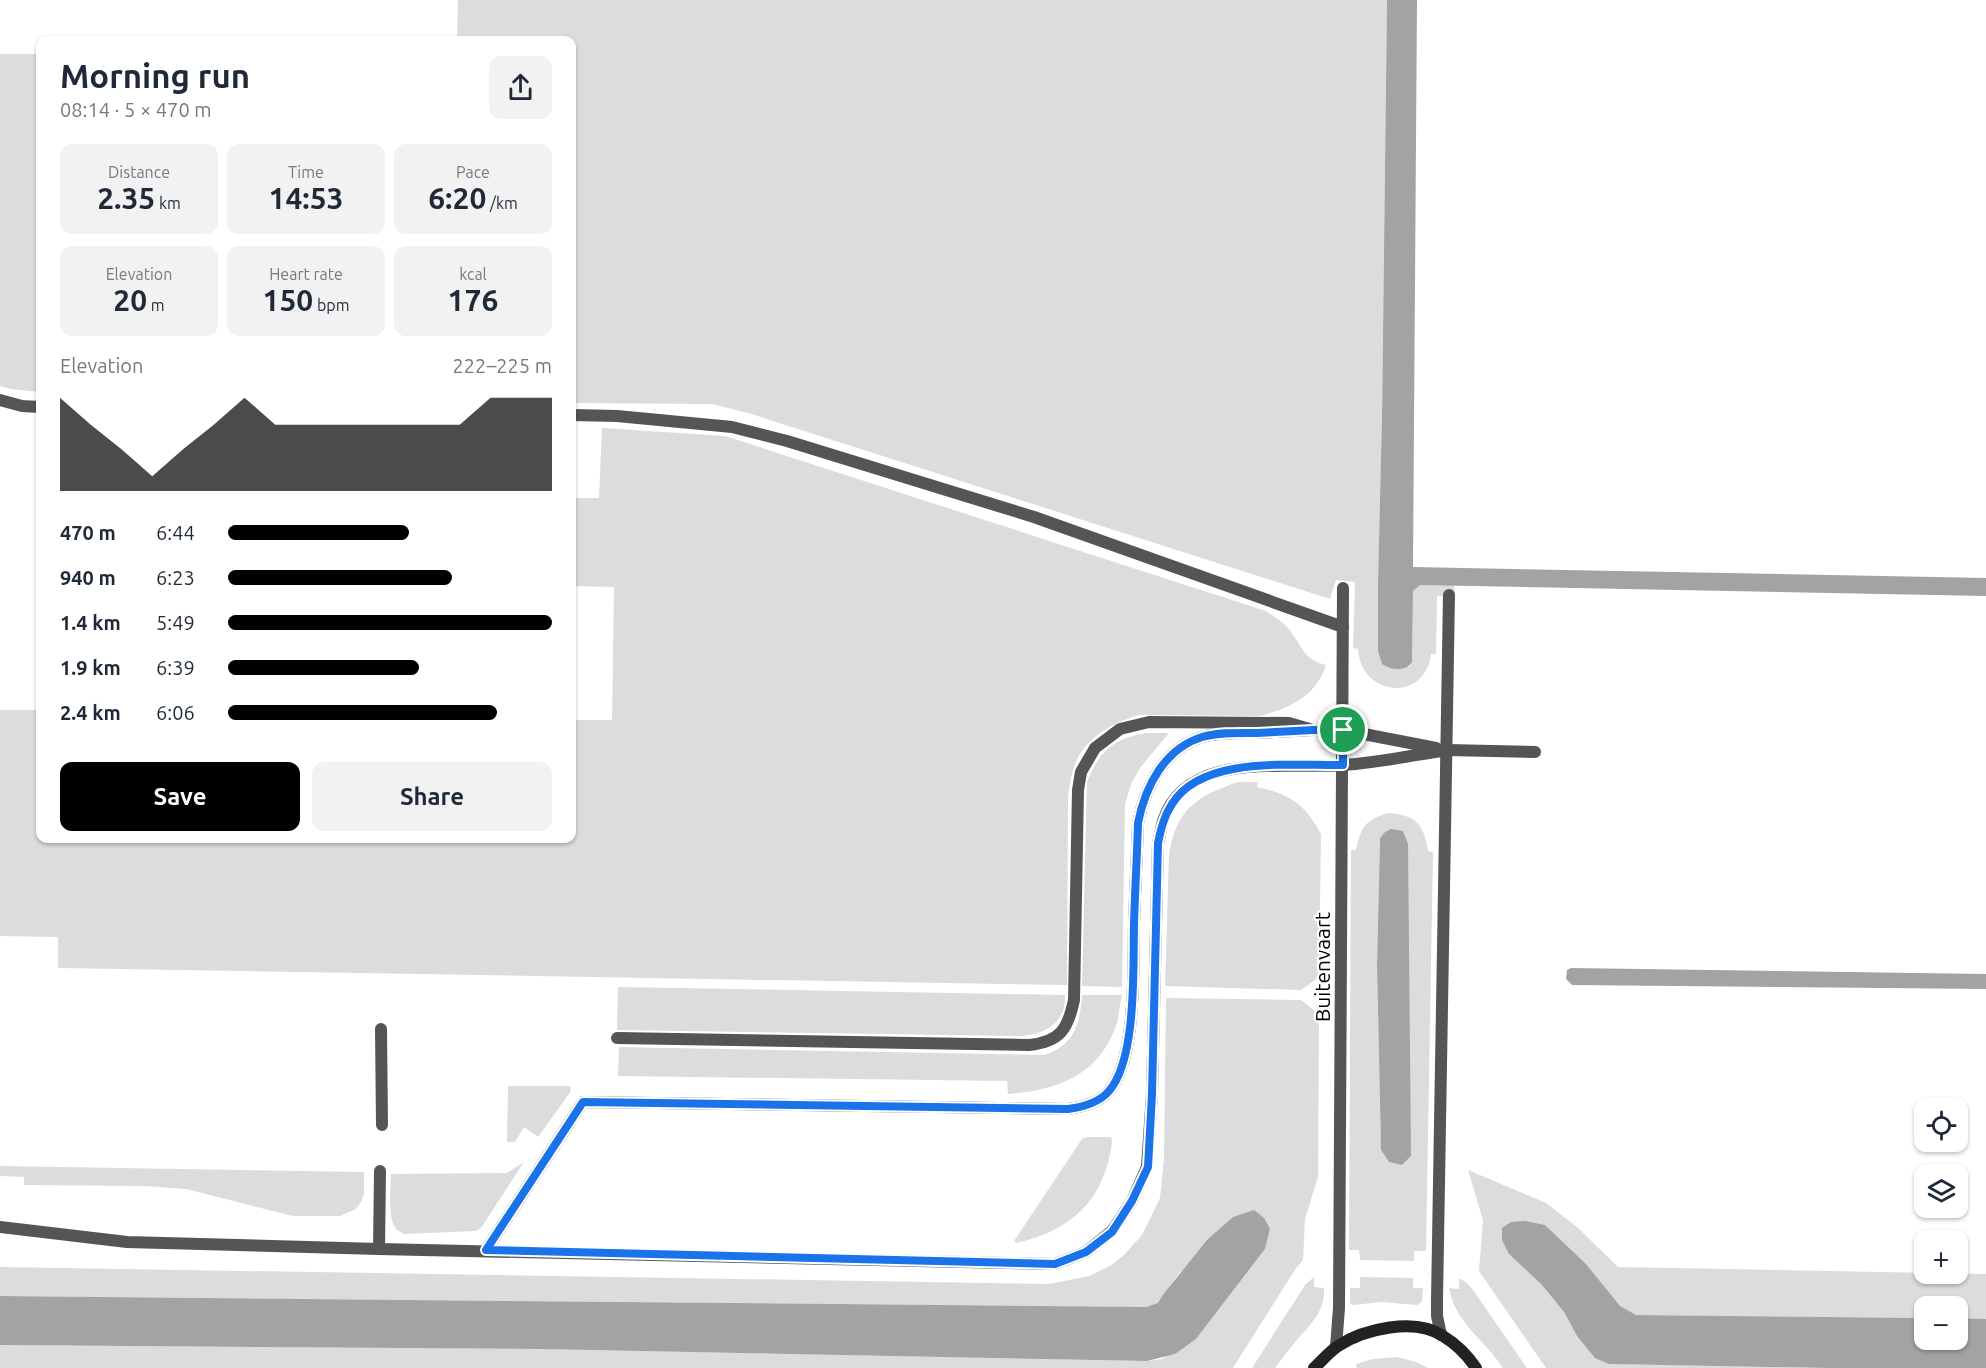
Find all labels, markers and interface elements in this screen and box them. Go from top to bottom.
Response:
button: share [489,56,552,119]
text: Morning run [60,57,250,94]
text: 08:14 · 5 × 470 m [60,98,212,121]
text: Distance [108,163,170,181]
text: Time [288,163,324,181]
text: Pace [456,163,490,181]
text: 2.35 [97,181,155,215]
text: 14:53 [268,181,344,215]
text: 6:20 [428,181,486,215]
text: km [155,194,181,212]
text: /km [486,194,518,212]
text: Elevation [106,265,172,283]
text: Heart rate [269,265,343,283]
text: kcal [459,265,487,283]
text: 20 [113,283,147,317]
text: 150 [263,283,313,317]
text: 176 [448,283,498,317]
text: m [147,296,165,314]
text: bpm [313,296,349,314]
text: Elevation [60,354,143,377]
text: 222–225 m [453,354,552,377]
text: 470 m [60,521,116,544]
text: 6:44 [156,521,195,544]
text: 940 m [60,566,116,589]
text: 6:23 [156,566,195,589]
text: 1.4 km [60,611,121,634]
text: 5:49 [156,611,195,634]
text: 1.9 km [60,656,121,679]
text: 6:39 [156,656,195,679]
text: 2.4 km [60,701,121,724]
text: 6:06 [156,701,195,724]
pin [1317,704,1368,755]
icon: arrive [1326,713,1359,746]
button: Save [60,762,300,831]
button: Share [312,762,552,831]
street label: Buitenvaart [1310,912,1334,1022]
map controls [1914,1098,1968,1350]
button: locate [1914,1098,1968,1152]
button: layers [1914,1164,1968,1218]
button: + [1914,1230,1968,1284]
button: − [1914,1296,1968,1350]

